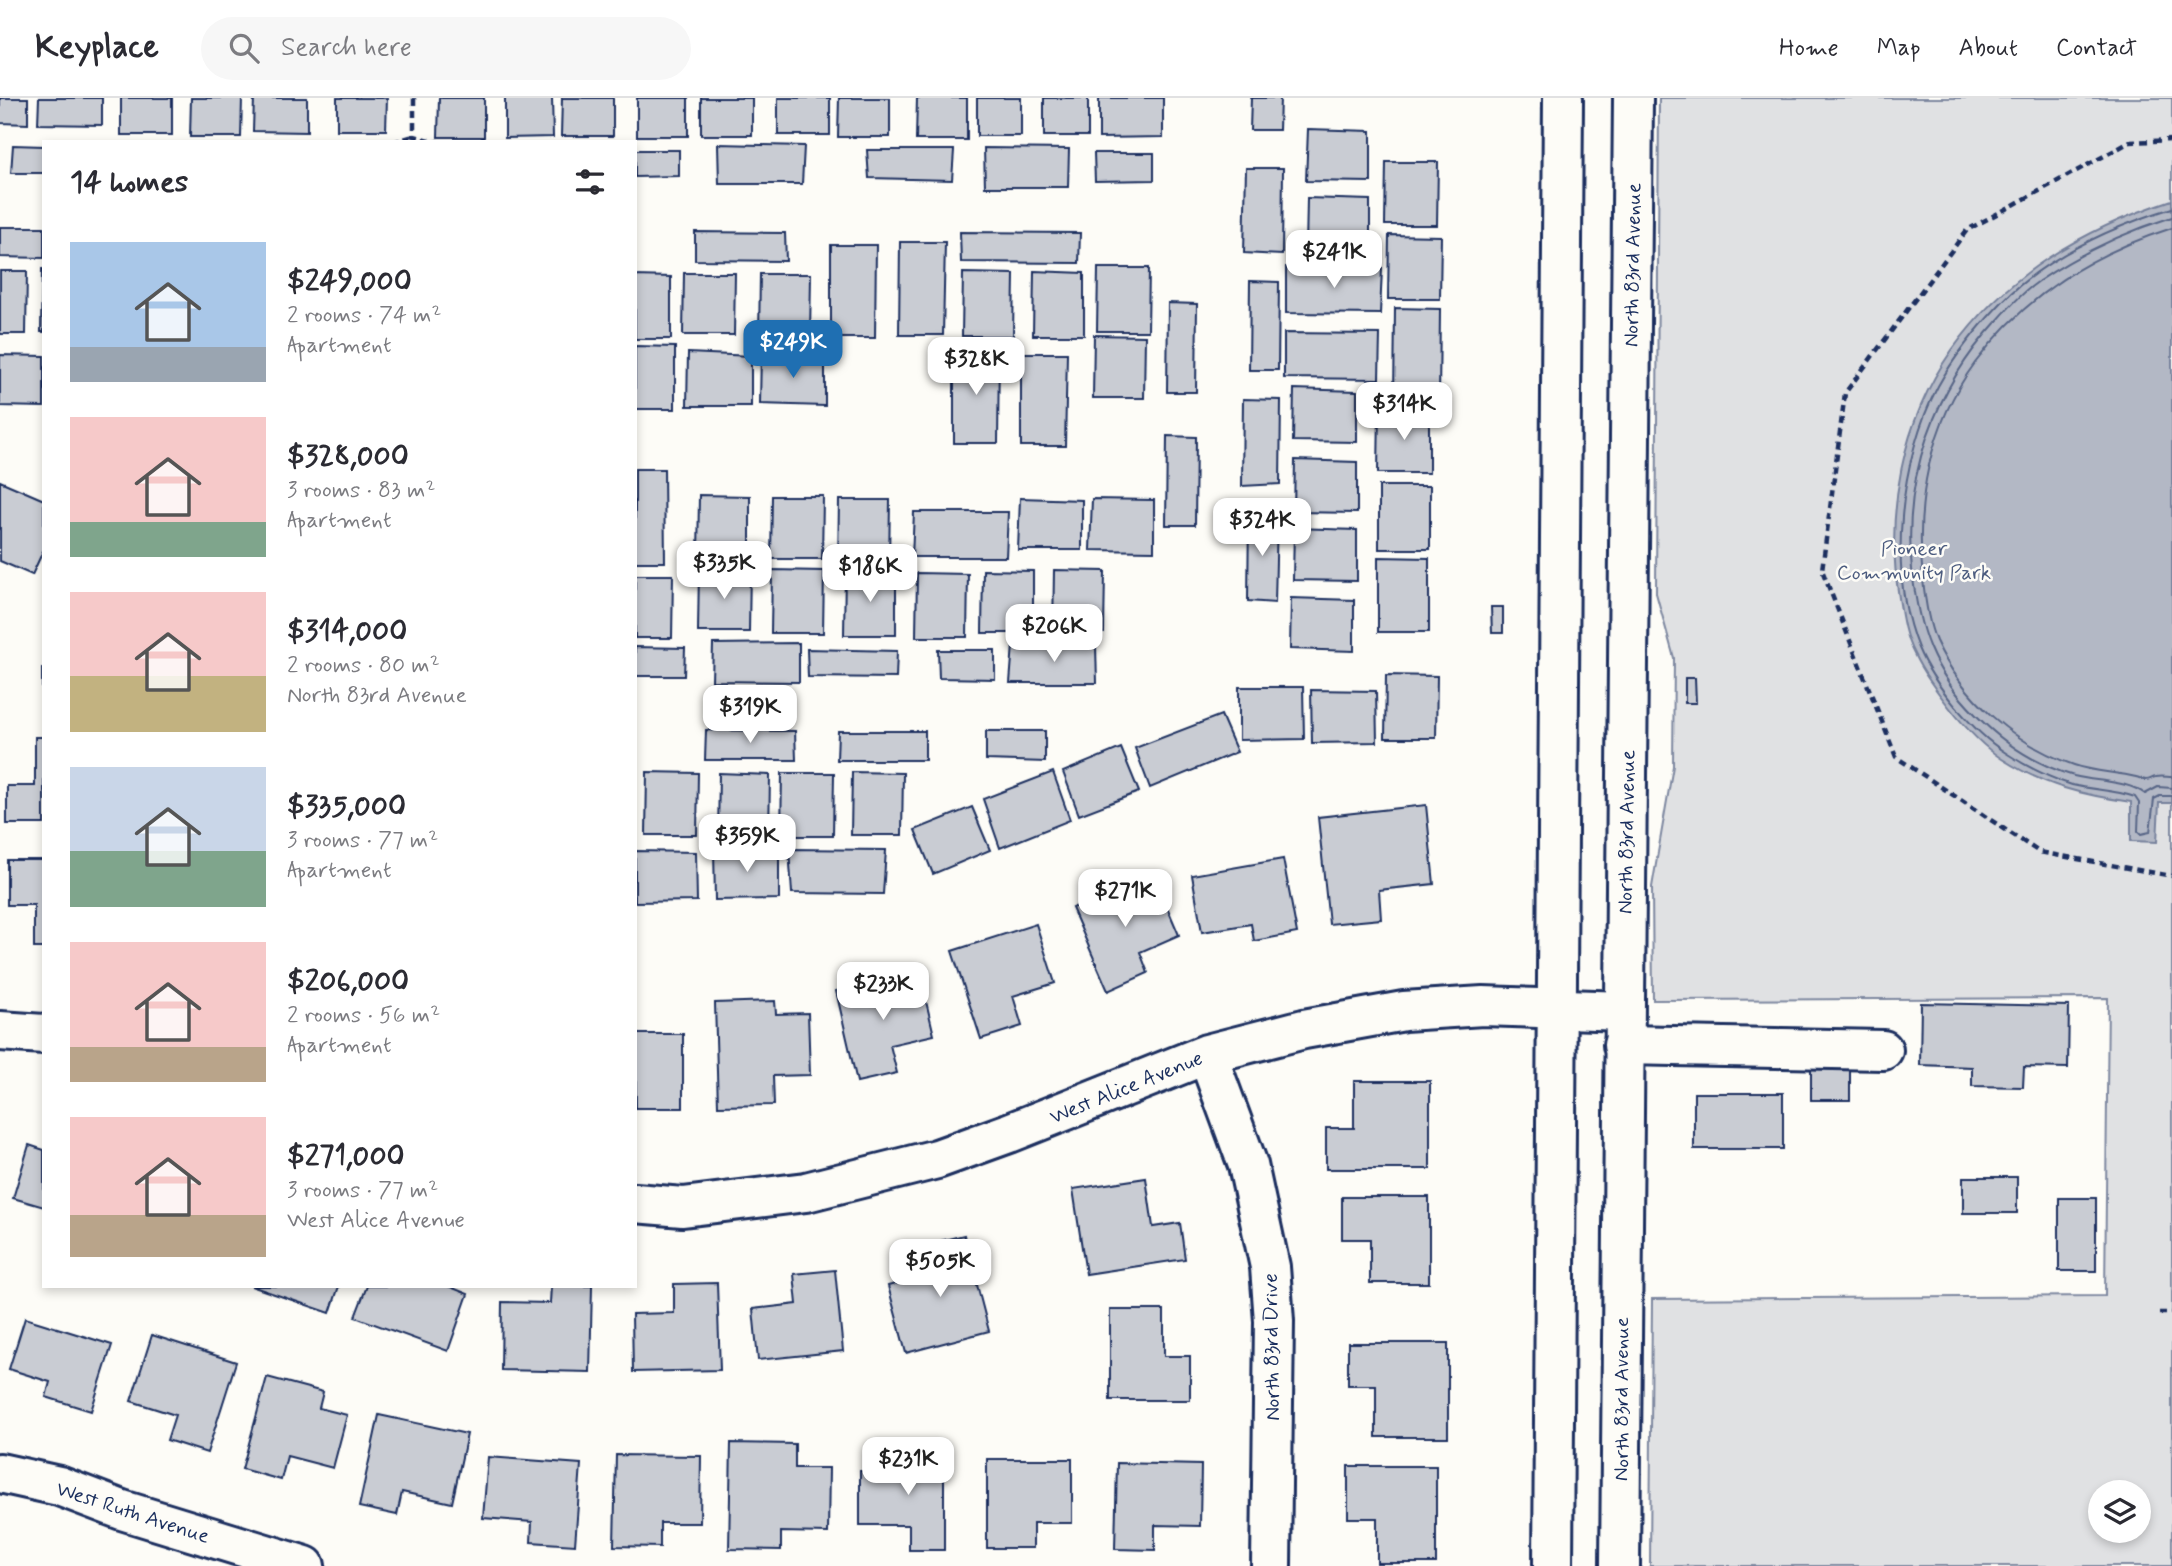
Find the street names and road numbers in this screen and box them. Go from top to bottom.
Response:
street label: North 83rd Avenue [1618,183,1648,347]
street label: North 83rd Avenue [1612,750,1642,914]
street label: West Alice Avenue [1046,1045,1207,1131]
street label: North 83rd Drive [1257,1273,1287,1421]
street label: North 83rd Avenue [1608,1317,1636,1481]
street label: West Ruth Avenue [52,1475,213,1551]

